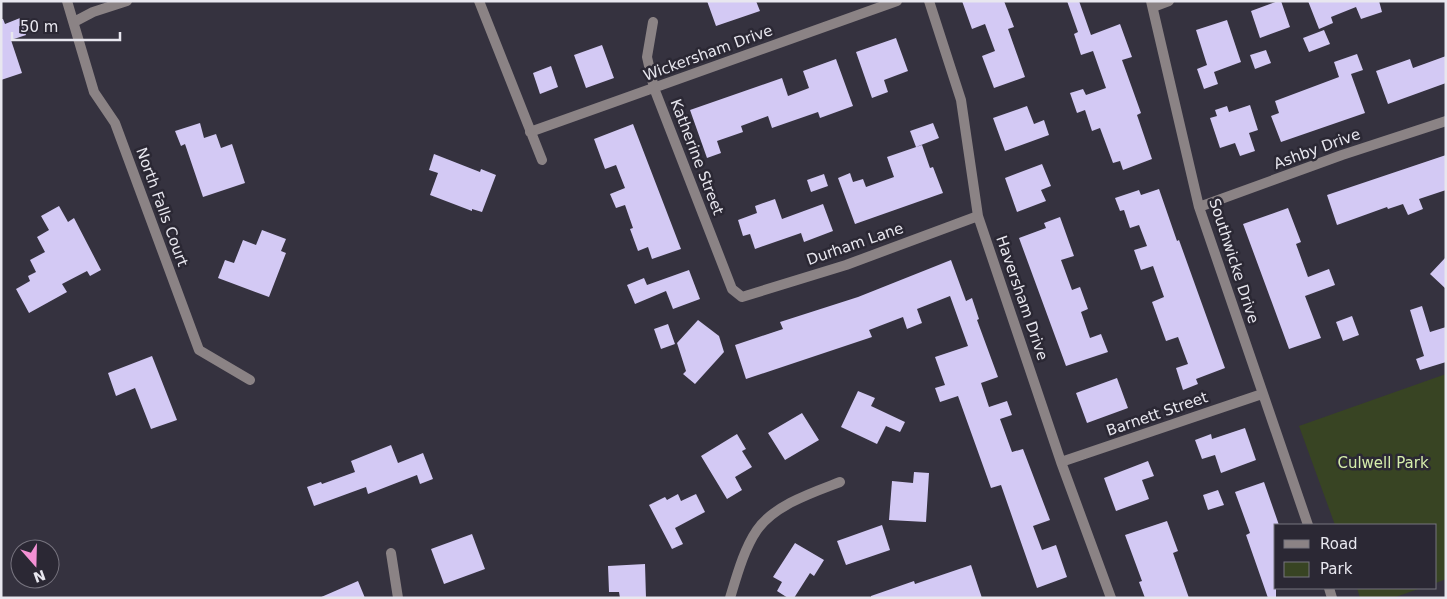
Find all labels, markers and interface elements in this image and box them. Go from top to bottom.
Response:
scale bar [12,10,120,42]
text: 50 m [20,18,58,36]
street label: Wickersham Drive [641,21,775,85]
street label: Katherine Street [667,96,727,218]
street label: Ashby Drive [1271,125,1363,173]
street label: North Falls Court [132,145,192,269]
street label: Southwicke Drive [1205,196,1263,326]
street label: Durham Lane [804,219,906,269]
street label: Haversham Drive [992,233,1052,363]
street label: Barnett Street [1104,388,1210,440]
park label: Culwell Park [1337,454,1429,472]
legend [1274,524,1437,589]
text: Road [1320,535,1358,553]
north arrow [10,539,60,589]
text: Park [1320,560,1353,578]
text: N [31,567,48,586]

